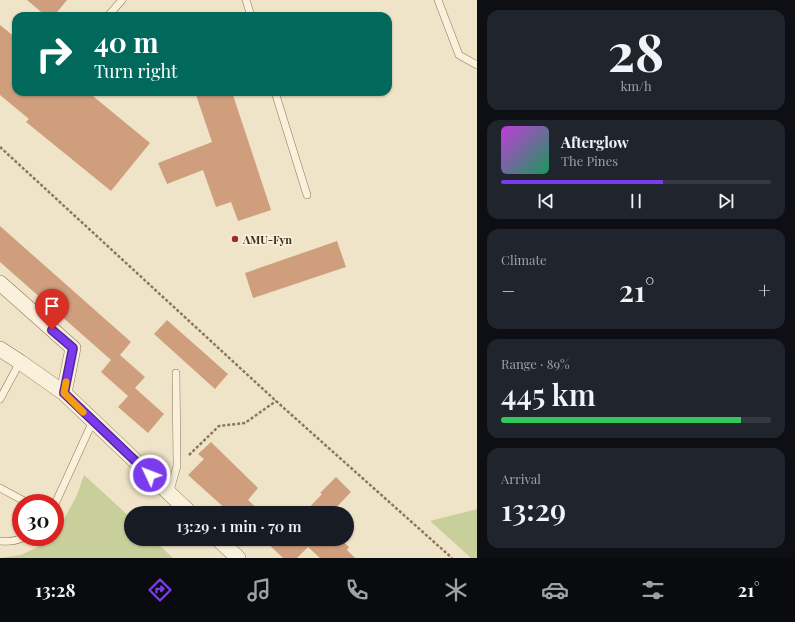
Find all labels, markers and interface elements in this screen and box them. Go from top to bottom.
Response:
text: 28 [608,16,664,85]
text: 40 m [94,23,159,60]
icon: right [28,28,80,80]
text: Turn right [94,59,177,83]
text: km/h [620,77,652,94]
text: Afterglow [561,132,629,152]
text: The Pines [561,152,618,169]
icon: previous [535,190,557,212]
icon: pause [625,190,647,212]
icon: next [715,190,737,212]
place label: AMU-Fyn [242,232,292,247]
marker: AMU-Fyn [230,234,240,244]
text: Climate [501,251,547,268]
text: 21° [619,270,655,310]
text: − [501,275,515,305]
text: + [758,275,771,305]
pin [35,289,69,330]
icon: arrive [41,295,63,317]
text: Range · 89% [501,355,570,372]
text: 445 km [501,374,596,414]
position arrow [129,454,171,496]
text: Arrival [501,470,541,487]
text: 13:29 [501,489,566,529]
speed limit sign: 30 [12,494,64,546]
text: 13:29 · 1 min · 70 m [177,516,301,536]
icon: directions [146,576,174,604]
icon: music [245,576,273,604]
icon: phone [343,576,371,604]
icon: climate [442,576,470,604]
icon: car [541,576,569,604]
icon: filters [639,576,667,604]
text: 13:28 [35,578,76,602]
text: 21° [738,578,760,602]

